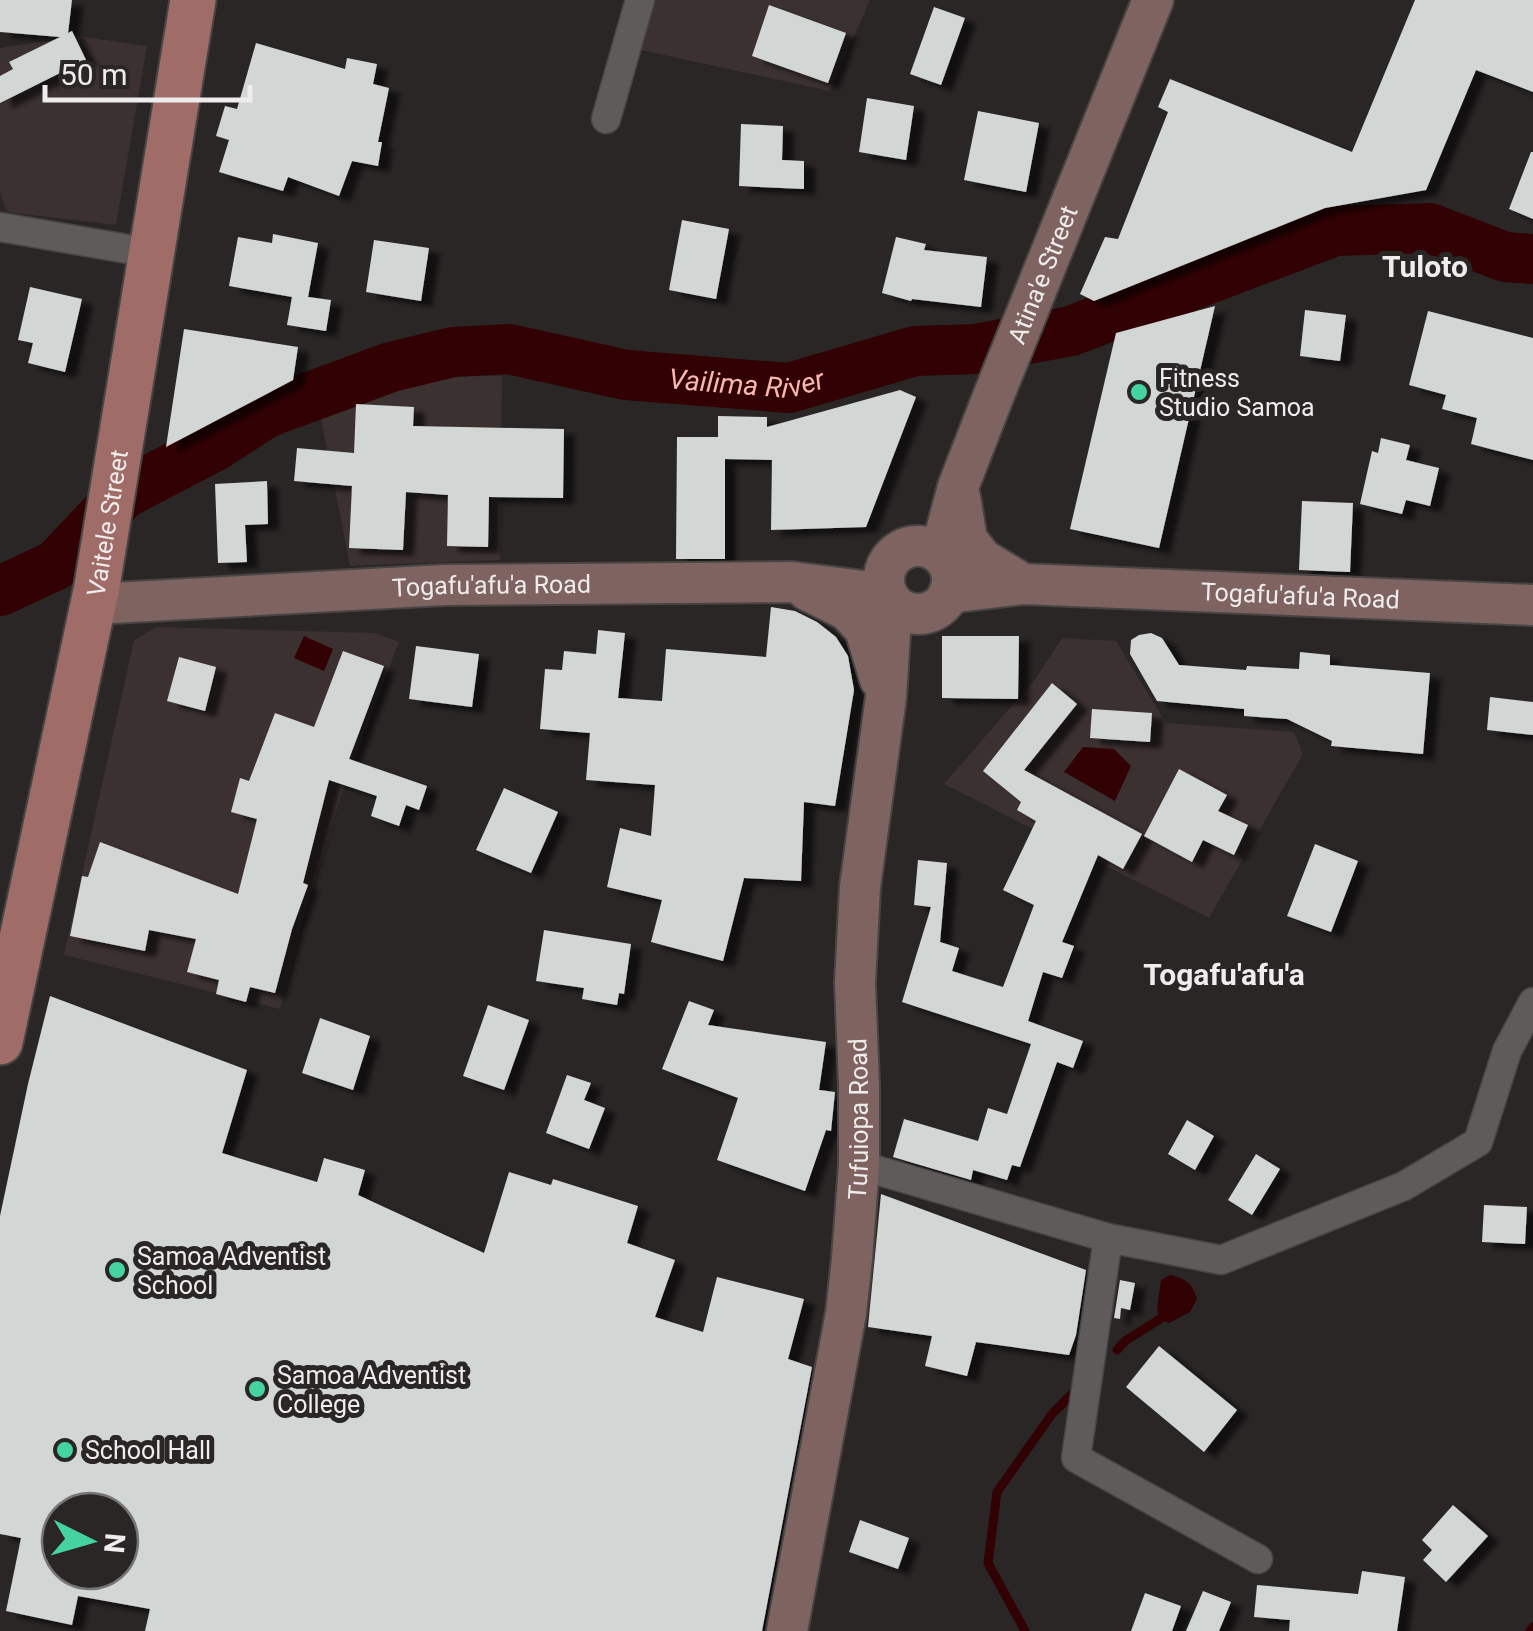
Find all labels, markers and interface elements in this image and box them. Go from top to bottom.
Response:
scale bar [45,40,250,102]
text: 50 m [60,57,127,92]
street label: Atina'e Street [1002,201,1083,348]
district label: Tuloto [1382,249,1468,284]
water label: Vailima River [667,362,829,404]
place label: Fitness Studio Samoa [1159,364,1315,422]
marker: Fitness Studio Samoa [1128,381,1150,403]
street label: Vaitele Street [81,448,134,599]
street label: Togafu'afu'a Road [391,569,591,602]
street label: Togafu'afu'a Road [1200,577,1400,614]
district label: Togafu'afu'a [1143,957,1305,992]
street label: Tufuiopa Road [842,1038,874,1201]
place label: Samoa Adventist School [137,1242,326,1300]
marker: Samoa Adventist School [106,1259,128,1281]
place label: Samoa Adventist College [277,1361,466,1419]
marker: Samoa Adventist College [246,1378,268,1400]
place label: School Hall [85,1436,211,1465]
marker: School Hall [54,1439,76,1461]
north arrow [40,1491,140,1591]
text: N [97,1532,132,1554]

